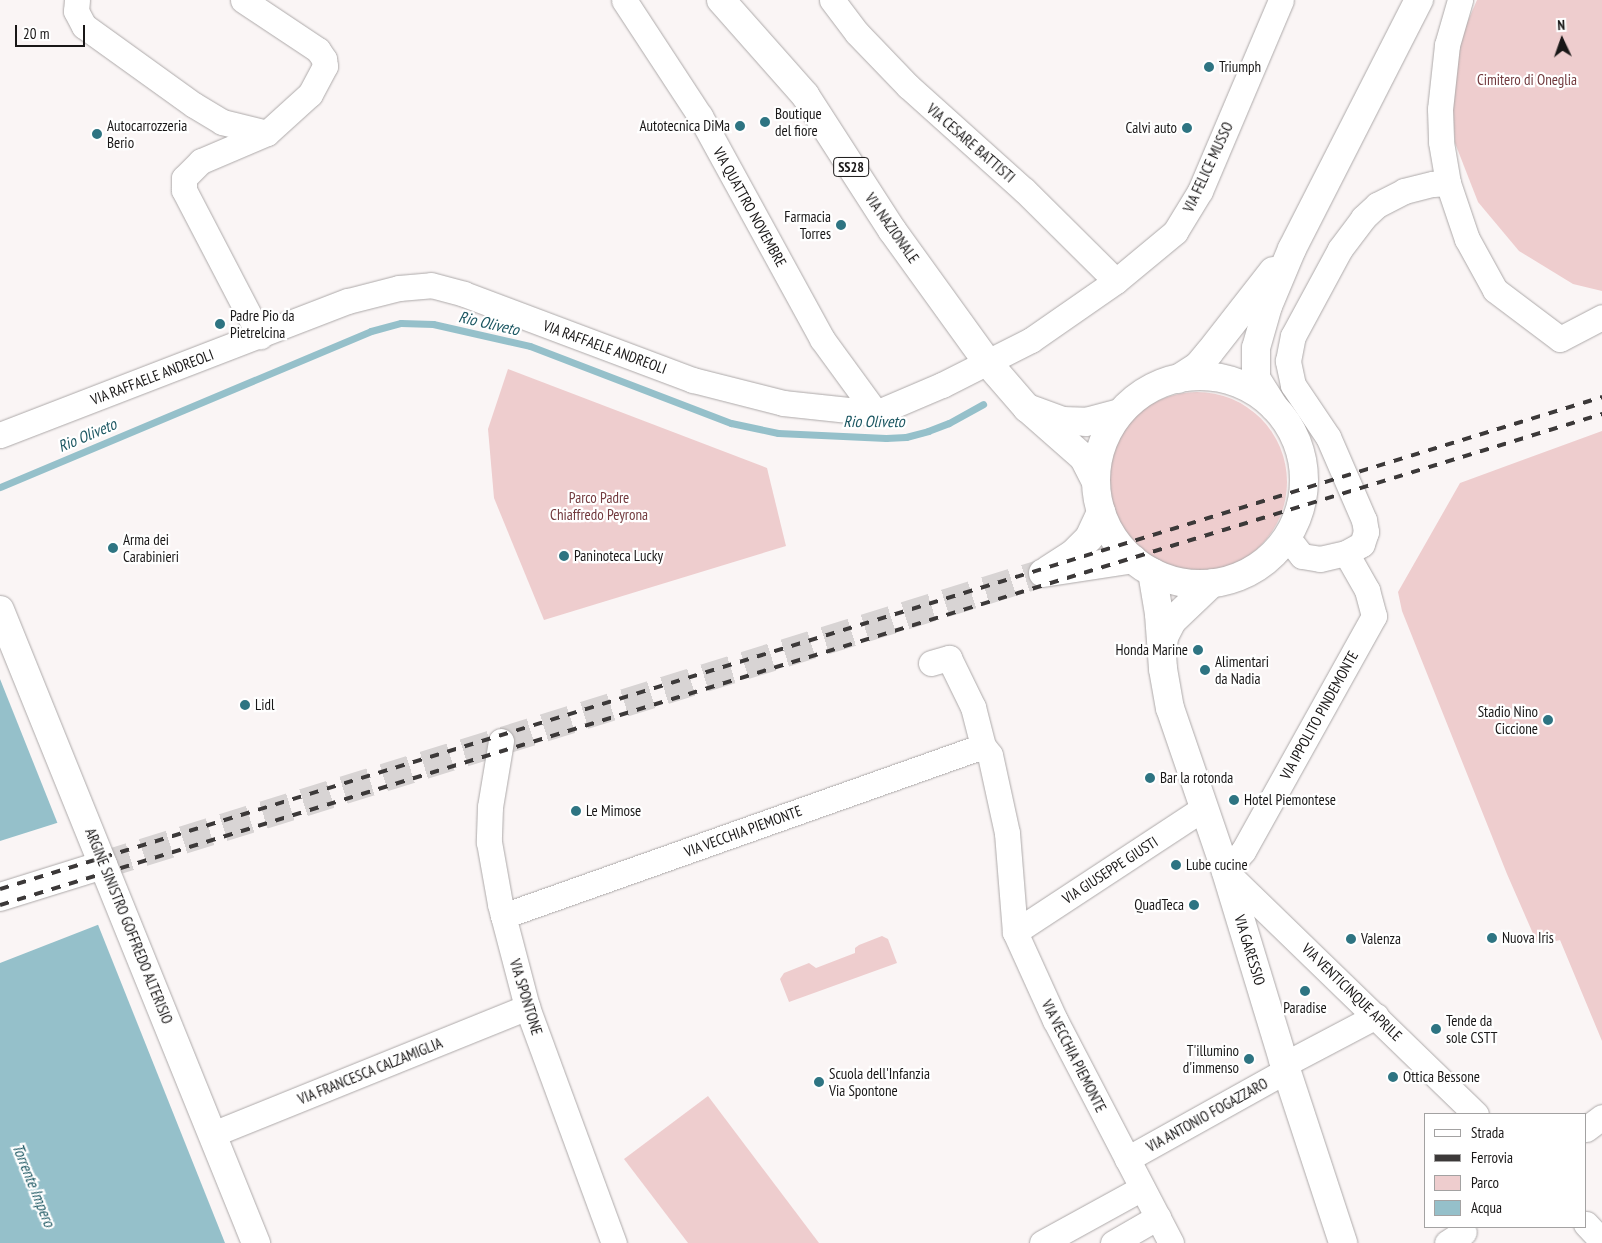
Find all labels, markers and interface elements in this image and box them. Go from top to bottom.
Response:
scale bar [18,15,88,47]
north arrow [1537,15,1587,65]
text: N [1557,16,1565,34]
text: 20 m [23,24,49,43]
place label: Triumph [1219,58,1261,76]
marker: Triumph [1203,61,1215,73]
park label: Cimitero di Oneglia [1477,71,1577,89]
street label: VIA CESARE BATTISTI [923,100,1019,186]
place label: Boutique del fiore [775,104,822,139]
place label: Autocarrozzeria Berio [107,116,187,151]
marker: Boutique del fiore [759,116,771,128]
place label: Autotecnica DiMa [639,117,730,135]
place label: Calvi auto [1126,119,1177,137]
street label: VIA FELICE MUSSO [1179,119,1237,215]
marker: Autotecnica DiMa [734,120,746,132]
marker: Calvi auto [1181,122,1193,134]
marker: Autocarrozzeria Berio [91,128,103,140]
street label: VIA QUATTRO NOVEMBRE [710,144,790,270]
road number: SS28 [832,156,870,178]
street label: VIA NAZIONALE [861,189,923,267]
place label: Farmacia Torres [784,207,831,242]
marker: Farmacia Torres [835,219,847,231]
place label: Padre Pio da Pietrelcina [230,306,295,341]
water label: Rio Oliveto [457,307,521,339]
street label: VIA RAFFAELE ANDREOLI [540,316,670,378]
marker: Padre Pio da Pietrelcina [214,318,226,330]
street label: VIA RAFFAELE ANDREOLI [88,345,216,409]
water label: Rio Oliveto [843,411,905,431]
water label: Rio Oliveto [55,414,119,456]
park label: Parco Padre Chiaffredo Peyrona [550,488,648,523]
place label: Arma dei Carabinieri [123,530,179,565]
marker: Arma dei Carabinieri [107,542,119,554]
place label: Paninoteca Lucky [574,547,663,565]
marker: Paninoteca Lucky [558,550,570,562]
place label: Honda Marine [1116,641,1188,659]
marker: Honda Marine [1192,644,1204,656]
street label: VIA IPPOLITO PINDEMONTE [1276,647,1362,783]
place label: Alimentari da Nadia [1215,652,1269,687]
marker: Alimentari da Nadia [1199,664,1211,676]
place label: Lidl [255,696,274,714]
marker: Lidl [239,699,251,711]
place label: Stadio Nino Ciccione [1478,702,1538,737]
marker: Stadio Nino Ciccione [1542,714,1554,726]
place label: Bar la rotonda [1160,769,1233,787]
marker: Bar la rotonda [1144,772,1156,784]
place label: Hotel Piemontese [1244,791,1336,809]
marker: Hotel Piemontese [1228,794,1240,806]
street label: VIA VECCHIA PIEMONTE [681,801,805,861]
place label: Le Mimose [586,802,641,820]
marker: Le Mimose [570,805,582,817]
street label: ARGINE SINISTRO GOFFREDO ALTERISIO [81,825,177,1027]
street label: VIA GIUSEPPE GIUSTI [1059,832,1161,908]
place label: Lube cucine [1186,856,1248,874]
marker: Lube cucine [1170,859,1182,871]
place label: QuadTeca [1134,896,1184,914]
marker: QuadTeca [1188,899,1200,911]
street label: VIA GARESSIO [1231,912,1269,988]
place label: Nuova Iris [1502,929,1554,947]
place label: Valenza [1361,930,1401,948]
marker: Nuova Iris [1486,932,1498,944]
marker: Valenza [1345,933,1357,945]
street label: VIA VENTICINQUE APRILE [1298,939,1406,1045]
street label: VIA SPONTONE [506,957,546,1037]
marker: Paradise [1299,985,1311,997]
street label: VIA VECCHIA PIEMONTE [1038,996,1110,1116]
place label: Paradise [1283,999,1327,1017]
place label: Tende da sole CSTT [1446,1011,1497,1046]
marker: Tende da sole CSTT [1430,1023,1442,1035]
street label: VIA FRANCESCA CALZAMIGLIA [295,1034,445,1108]
place label: T'illumino d'immenso [1183,1041,1239,1076]
marker: T'illumino d'immenso [1243,1053,1255,1065]
place label: Scuola dell'Infanzia Via Spontone [829,1064,930,1099]
place label: Ottica Bessone [1403,1068,1480,1086]
marker: Ottica Bessone [1387,1071,1399,1083]
street label: VIA ANTONIO FOGAZZARO [1143,1074,1271,1156]
marker: Scuola dell'Infanzia Via Spontone [813,1076,825,1088]
legend [1424,1113,1587,1228]
text: Strada [1471,1123,1504,1142]
water label: Torrente Impero [9,1141,59,1229]
text: Ferrovia [1471,1148,1513,1167]
text: Parco [1471,1173,1499,1192]
text: Acqua [1471,1198,1502,1217]

